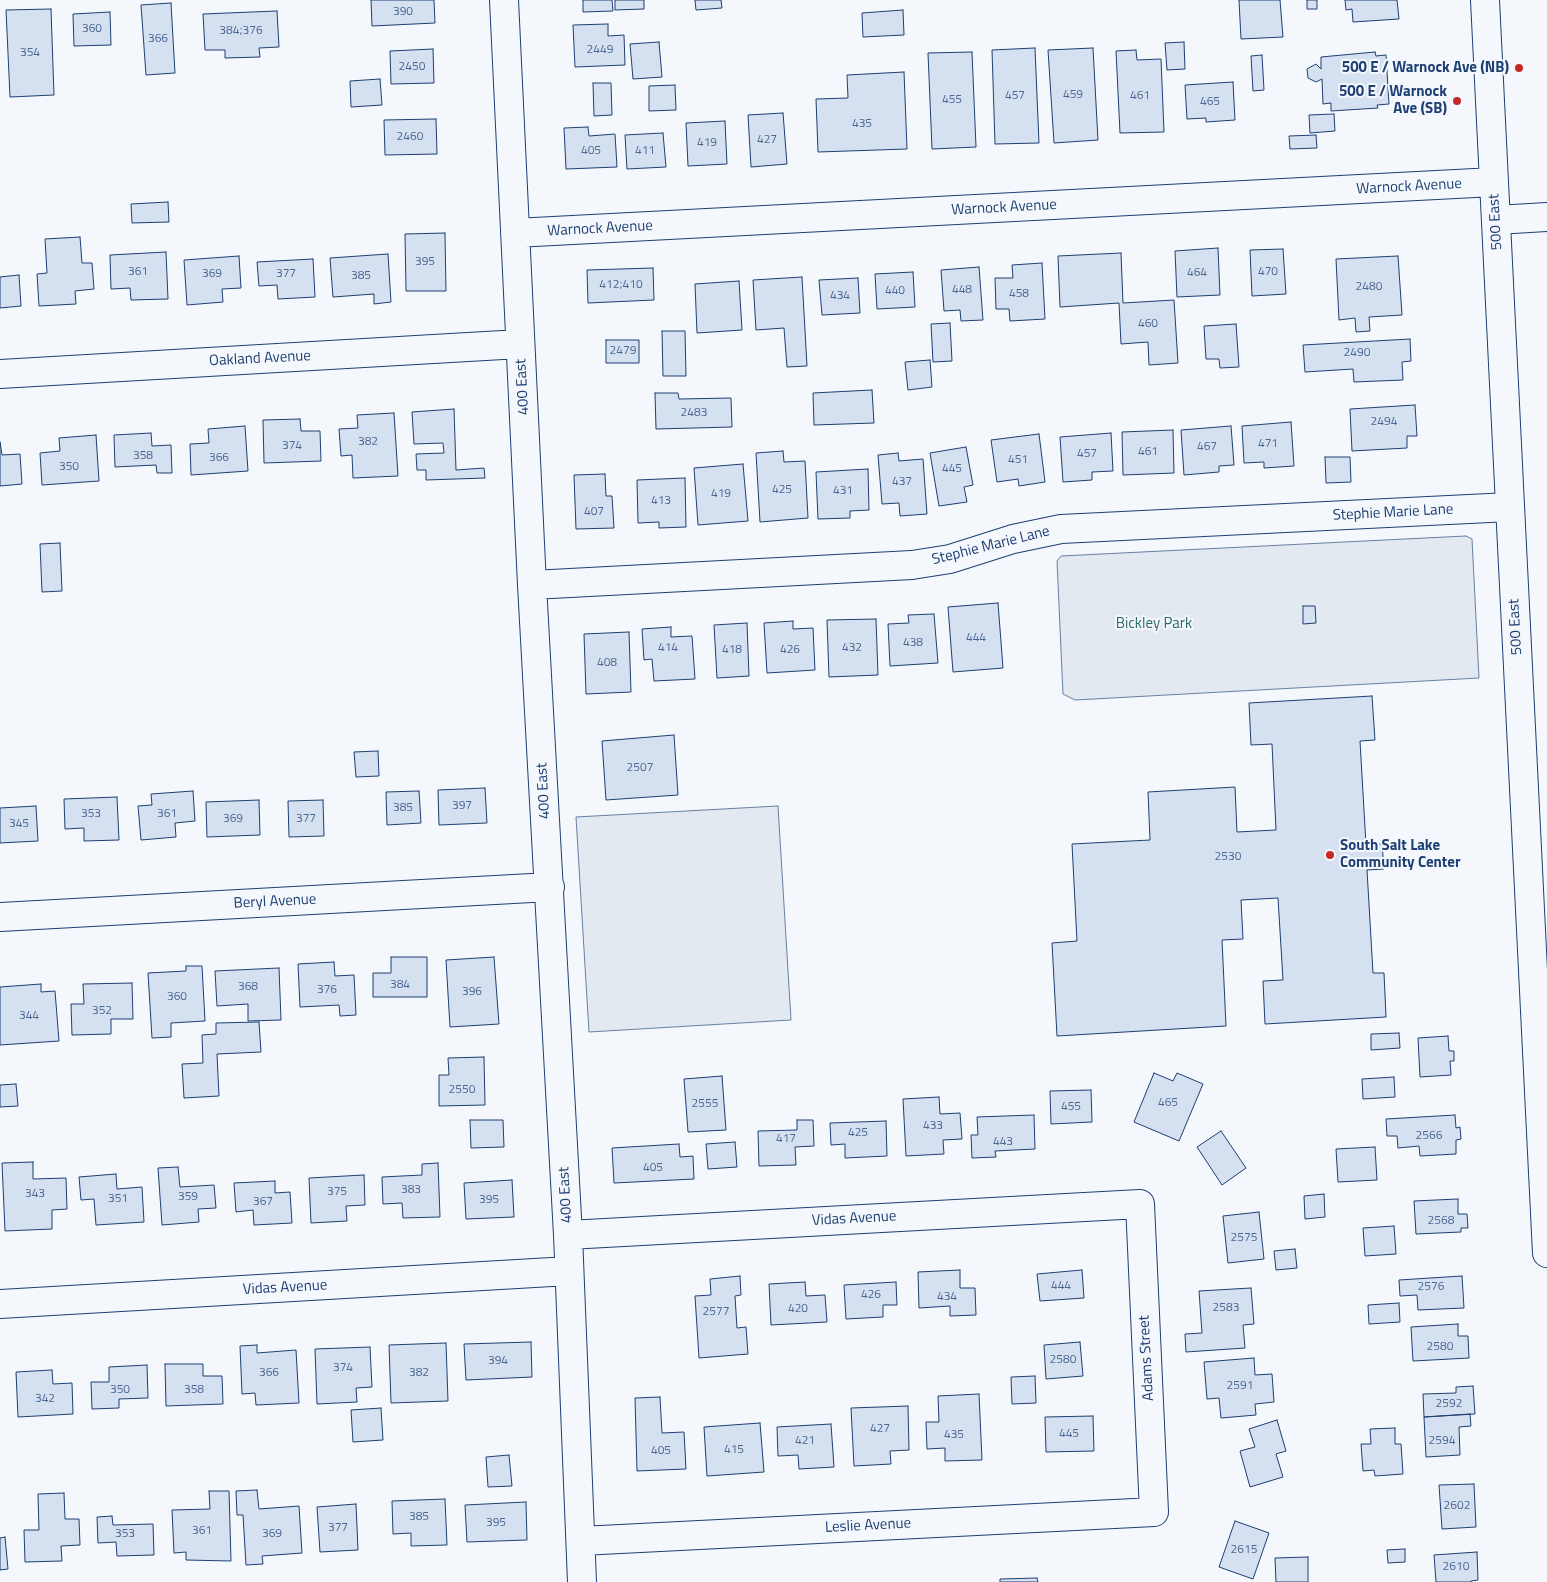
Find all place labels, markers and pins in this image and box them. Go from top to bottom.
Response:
place label: 500 E / Warnock Ave (NB) [1342,59,1509,77]
marker: 500 E / Warnock Ave (NB) [1513,62,1525,74]
place label: 500 E / Warnock Ave (SB) [1339,83,1447,118]
marker: 500 E / Warnock Ave (SB) [1451,95,1463,107]
place label: South Salt Lake Community Center [1340,837,1461,872]
marker: South Salt Lake Community Center [1324,849,1336,861]

